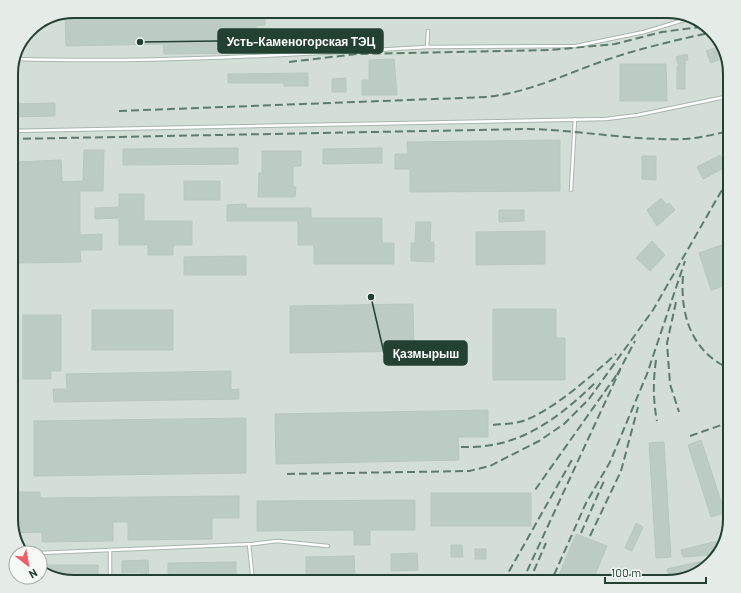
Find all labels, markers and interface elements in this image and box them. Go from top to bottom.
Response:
callout: Усть-Каменогорская ТЭЦ [218,29,383,53]
text: Усть-Каменогорская ТЭЦ [227,34,376,49]
callout: Қазмырыш [384,341,467,365]
text: Қазмырыш [393,346,459,361]
north arrow [8,545,48,585]
scale bar [605,559,706,585]
text: 100 m [611,565,641,579]
text: N [27,567,40,581]

